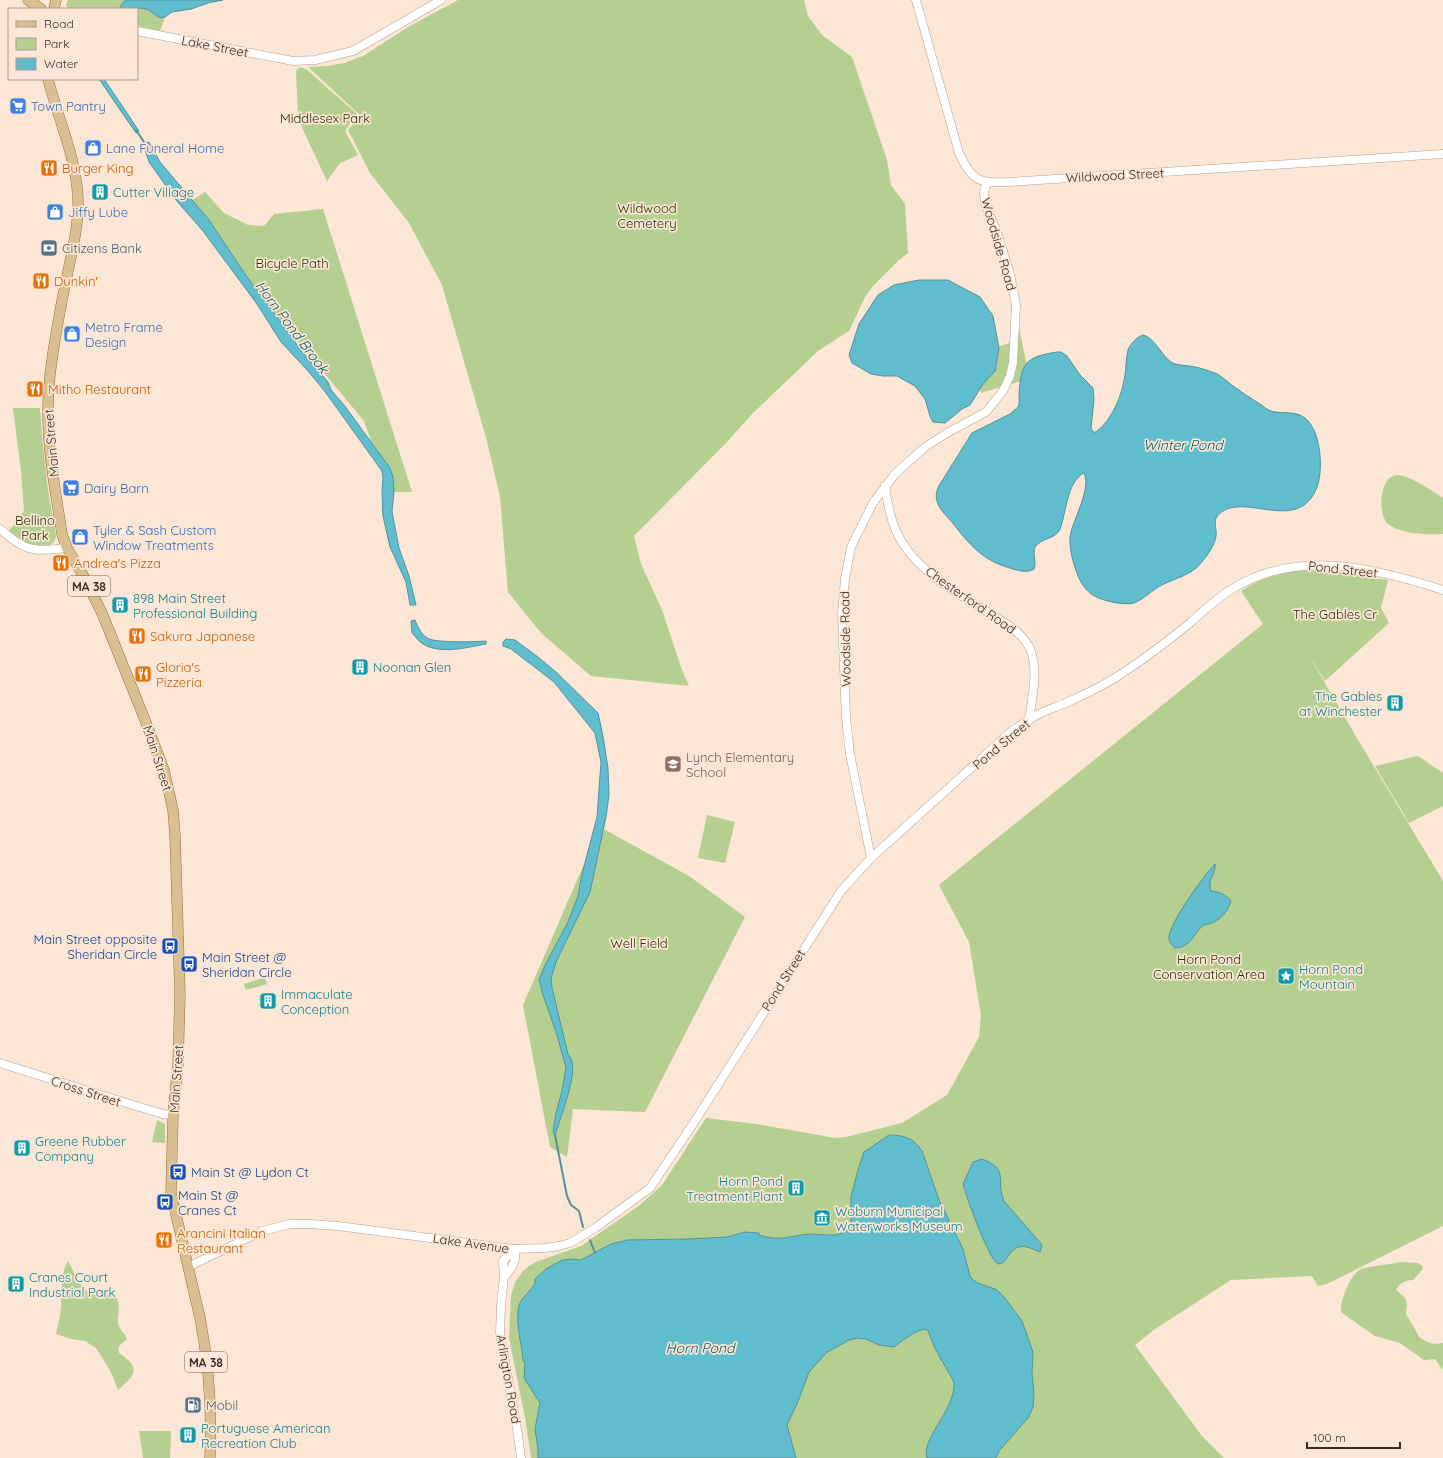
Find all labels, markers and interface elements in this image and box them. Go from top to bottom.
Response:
legend [8,8,138,80]
text: Road [44,16,74,31]
street label: Lake Street [180,32,250,60]
text: Park [44,36,69,51]
text: Water [44,56,79,71]
supermarket icon: Town Pantry [8,96,28,116]
place label: Town Pantry [31,98,106,114]
park label: Middlesex Park [280,110,370,126]
shop icon: Lane Funeral Home [83,138,103,158]
place label: Lane Funeral Home [106,140,224,156]
restaurant icon: Burger King [39,158,59,178]
place label: Burger King [62,160,134,176]
street label: Wildwood Street [1065,164,1165,186]
building icon: Cutter Village [90,182,110,202]
place label: Cutter Village [113,184,194,200]
street label: Woodside Road [978,196,1020,292]
park label: Wildwood Cemetery [617,200,677,231]
shop icon: Jiffy Lube [45,202,65,222]
place label: Jiffy Lube [68,204,128,220]
bank icon: Citizens Bank [39,238,59,258]
place label: Citizens Bank [62,240,142,256]
park label: Bicycle Path [255,255,329,271]
restaurant icon: Dunkin' [31,271,51,291]
place label: Dunkin' [54,273,98,289]
water label: Horn Pond Brook [251,277,334,378]
place label: Metro Frame Design [85,319,163,350]
shop icon: Metro Frame Design [62,324,82,344]
restaurant icon: Mitho Restaurant [25,379,45,399]
place label: Mitho Restaurant [48,381,151,397]
street label: Main Street [40,408,62,478]
water label: Winter Pond [1143,436,1224,454]
supermarket icon: Dairy Barn [61,478,81,498]
place label: Dairy Barn [84,480,149,496]
park label: Bellino Park [15,512,55,543]
place label: Tyler & Sash Custom Window Treatments [93,522,216,553]
shop icon: Tyler & Sash Custom Window Treatments [70,527,90,547]
restaurant icon: Andrea's Pizza [51,553,71,573]
place label: Andrea's Pizza [74,555,161,571]
street label: Pond Street [1307,557,1379,581]
street label: Chesterford Road [923,563,1019,637]
road number: MA 38 [68,576,110,596]
place label: 898 Main Street Professional Building [133,590,257,621]
street label: Woodside Road [836,591,854,687]
building icon: 898 Main Street Professional Building [110,595,130,615]
park label: The Gables Cr [1293,606,1377,622]
restaurant icon: Sakura Japanese [127,626,147,646]
place label: Sakura Japanese [150,628,255,644]
building icon: Noonan Glen [350,657,370,677]
place label: Gloria's Pizzeria [156,659,202,690]
place label: Noonan Glen [373,659,451,675]
restaurant icon: Gloria's Pizzeria [133,664,153,684]
place label: The Gables at Winchester [1299,688,1382,719]
building icon: The Gables at Winchester [1385,693,1405,713]
street label: Pond Street [969,715,1033,773]
street label: Main Street [140,723,176,793]
place label: Lynch Elementary School [686,749,794,780]
school or university icon: Lynch Elementary School [663,754,683,774]
place label: Main Street opposite Sheridan Circle [33,931,157,962]
park label: Well Field [610,935,668,951]
bus stop icon: Main Street opposite Sheridan Circle [160,936,180,956]
street label: Pond Street [758,946,808,1014]
place label: Main Street @ Sheridan Circle [202,949,292,980]
park label: Horn Pond Conservation Area [1153,951,1265,982]
bus stop icon: Main Street @ Sheridan Circle [179,954,199,974]
place label: Horn Pond Mountain [1299,961,1363,992]
place icon: Horn Pond Mountain [1276,966,1296,986]
place label: Immaculate Conception [281,986,353,1017]
building icon: Immaculate Conception [258,991,278,1011]
street label: Main Street [166,1045,186,1113]
street label: Cross Street [49,1072,123,1110]
place label: Greene Rubber Company [35,1133,126,1164]
building icon: Greene Rubber Company [12,1138,32,1158]
bus stop icon: Main St @ Lydon Ct [168,1162,188,1182]
place label: Main St @ Lydon Ct [191,1164,309,1180]
place label: Horn Pond Treatment Plant [686,1173,783,1204]
building icon: Horn Pond Treatment Plant [786,1178,806,1198]
place label: Main St @ Cranes Ct [178,1187,239,1218]
bus stop icon: Main St @ Cranes Ct [155,1192,175,1212]
place label: Woburn Municipal Waterworks Museum [835,1203,963,1234]
museum icon: Woburn Municipal Waterworks Museum [812,1208,832,1228]
place label: Arancini Italian Restaurant [177,1225,266,1256]
restaurant icon: Arancini Italian Restaurant [154,1230,174,1250]
street label: Lake Avenue [432,1230,510,1256]
place label: Cranes Court Industrial Park [29,1269,116,1300]
building icon: Cranes Court Industrial Park [6,1274,26,1294]
street label: Arlington Road [493,1333,525,1425]
water label: Horn Pond [665,1339,736,1357]
road number: MA 38 [185,1352,227,1372]
fuel station icon: Mobil [183,1395,203,1415]
place label: Mobil [206,1397,238,1413]
place label: Portuguese American Recreation Club [201,1420,330,1451]
scale bar [1307,1424,1400,1450]
building icon: Portuguese American Recreation Club [178,1425,198,1445]
text: 100 m [1313,1430,1346,1445]

